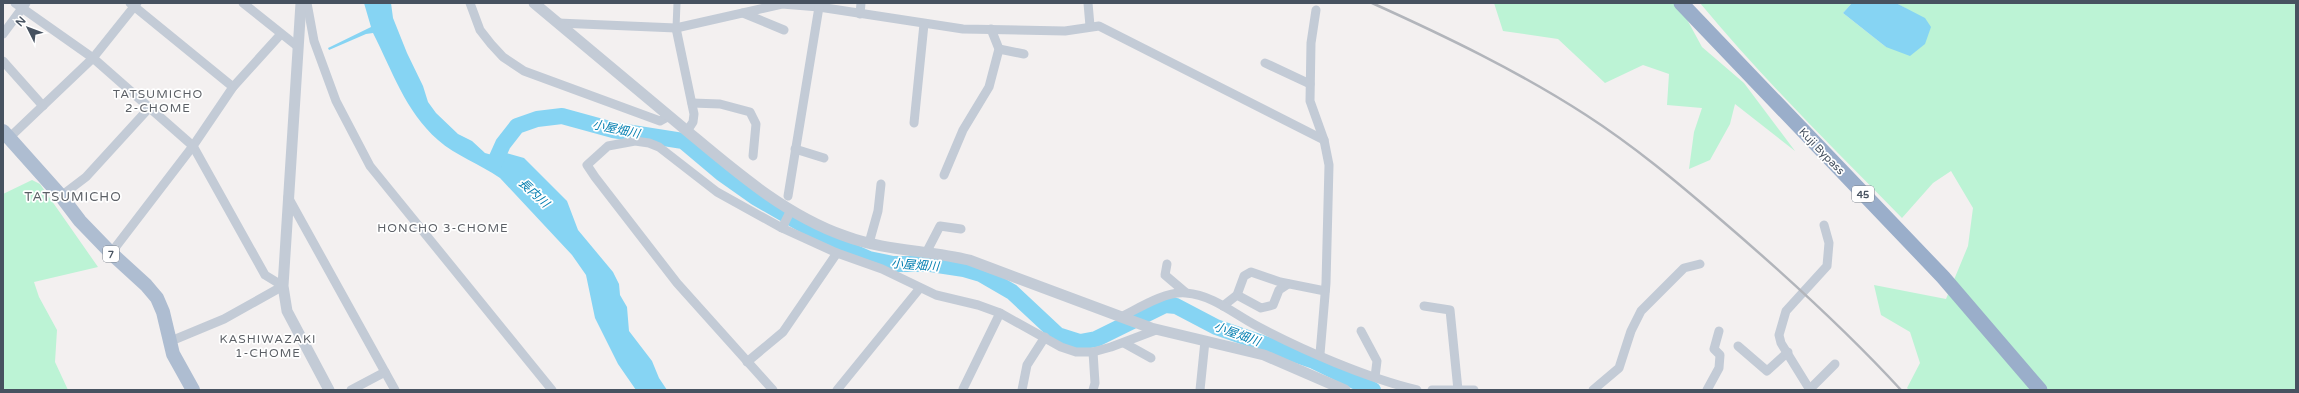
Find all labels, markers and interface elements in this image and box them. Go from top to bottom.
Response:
north arrow [8,8,48,48]
text: N [13,14,29,29]
district label: TATSUMICHO 2-CHOME [113,87,203,115]
water label: 小屋畑川 [591,117,643,141]
street label: Kuji Bypass [1796,125,1847,177]
water label: 長内川 [516,176,553,212]
road number: 45 [1852,186,1874,202]
district label: TATSUMICHO [24,189,122,205]
district label: HONCHO 3-CHOME [377,221,509,235]
road number: 7 [103,246,119,262]
water label: 小屋畑川 [891,256,941,274]
water label: 小屋畑川 [1212,319,1264,349]
district label: KASHIWAZAKI 1-CHOME [220,332,316,360]

